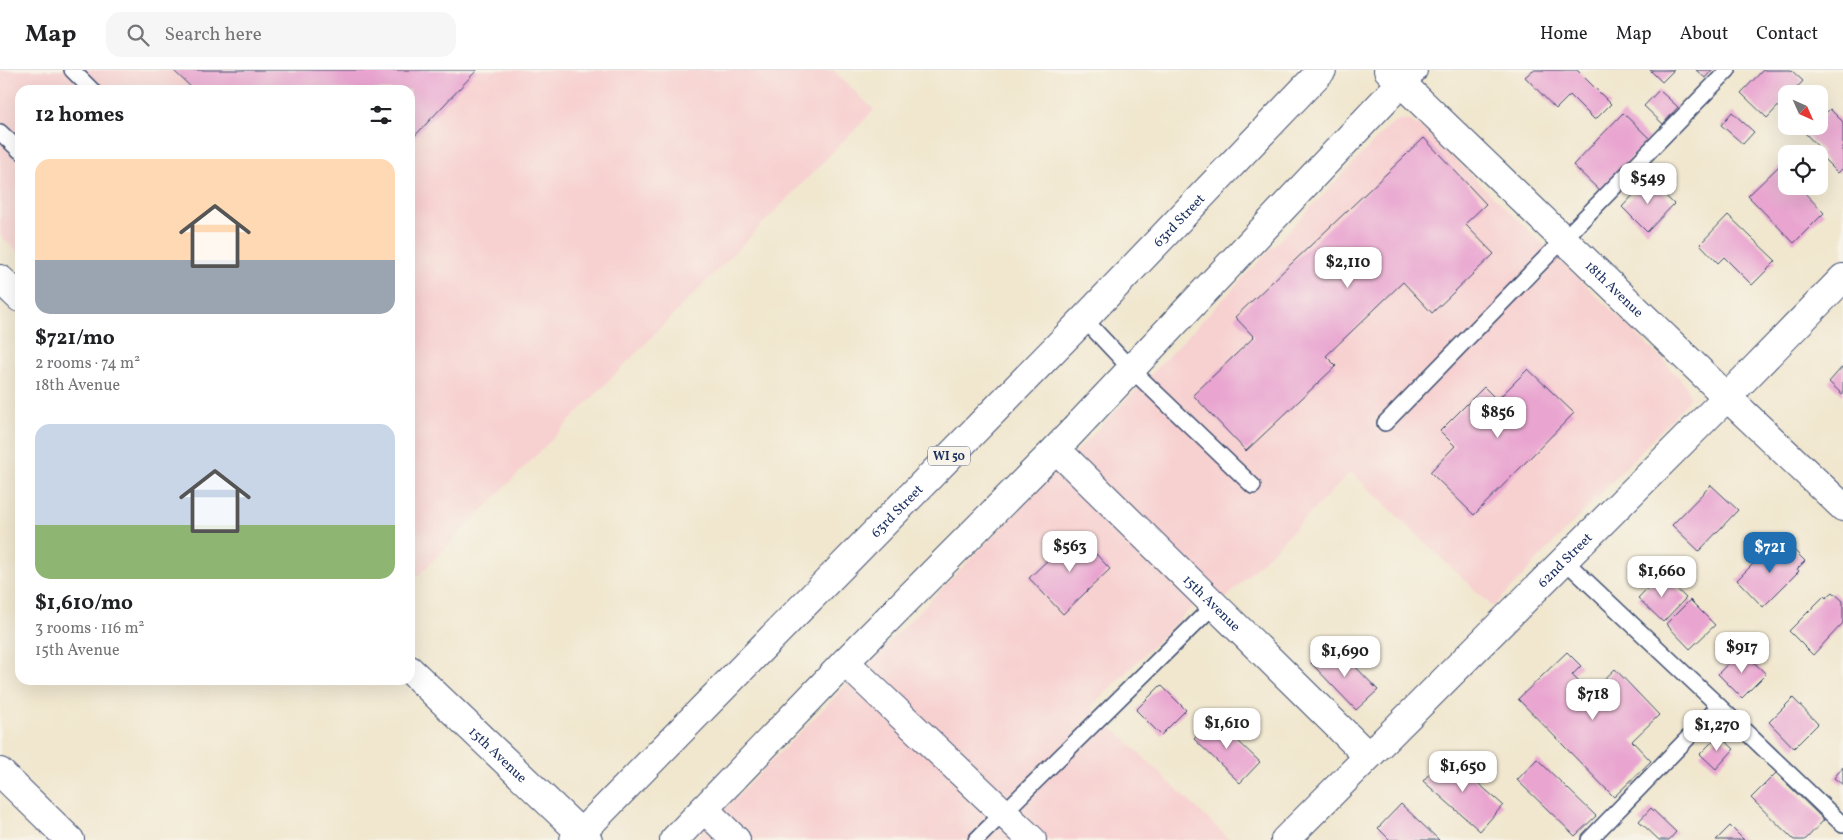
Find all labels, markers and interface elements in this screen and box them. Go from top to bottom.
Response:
search box [106,12,456,57]
text: Map [25,18,76,52]
icon: search [124,21,152,49]
text: Search here [164,22,262,48]
text: Home [1540,22,1588,47]
text: Map [1616,22,1652,47]
text: About [1680,22,1728,47]
text: Contact [1756,22,1818,47]
north arrow [1778,85,1828,135]
map controls [1778,85,1828,195]
text: 12 homes [35,101,124,130]
icon: filters [367,101,395,129]
button: locate [1778,145,1828,195]
pin: $549 [1618,162,1678,205]
text: $549 [1631,168,1665,190]
street label: 63rd Street [1150,190,1210,252]
icon: home [170,191,260,281]
pin: $2,110 [1307,246,1389,289]
text: $2,110 [1326,252,1370,274]
street label: 18th Avenue [1580,257,1647,323]
text: $721/mo [35,324,115,353]
text: 2 rooms · 74 m² [35,353,140,375]
text: 18th Avenue [35,375,120,397]
pin: $856 [1468,396,1528,439]
text: $856 [1481,402,1515,424]
road number: WI 50 [928,446,970,466]
icon: home [170,456,260,546]
street label: 63rd Street [867,481,928,542]
street label: 62nd Street [1534,529,1597,592]
pin: $563 [1040,530,1100,573]
pin: $721 [1740,532,1800,574]
text: $563 [1053,536,1087,558]
text: $721 [1754,537,1786,559]
pin: $1,660 [1621,556,1703,598]
text: $1,660 [1638,561,1686,583]
street label: 15th Avenue [1178,571,1244,637]
text: $1,610/mo [35,589,133,618]
text: 3 rooms · 116 m² [35,618,144,640]
pin: $917 [1712,632,1772,674]
pin: $1,690 [1304,636,1386,678]
text: $917 [1726,637,1758,659]
text: 15th Avenue [35,640,120,662]
text: $1,690 [1321,641,1369,663]
pin: $718 [1563,678,1623,721]
text: $718 [1577,684,1609,706]
pin: $1,610 [1186,708,1268,750]
pin: $1,270 [1676,710,1758,752]
text: $1,610 [1204,713,1250,735]
text: $1,270 [1694,715,1740,737]
street label: 15th Avenue [464,723,531,788]
pin: $1,650 [1422,750,1504,793]
text: $1,650 [1440,756,1486,778]

